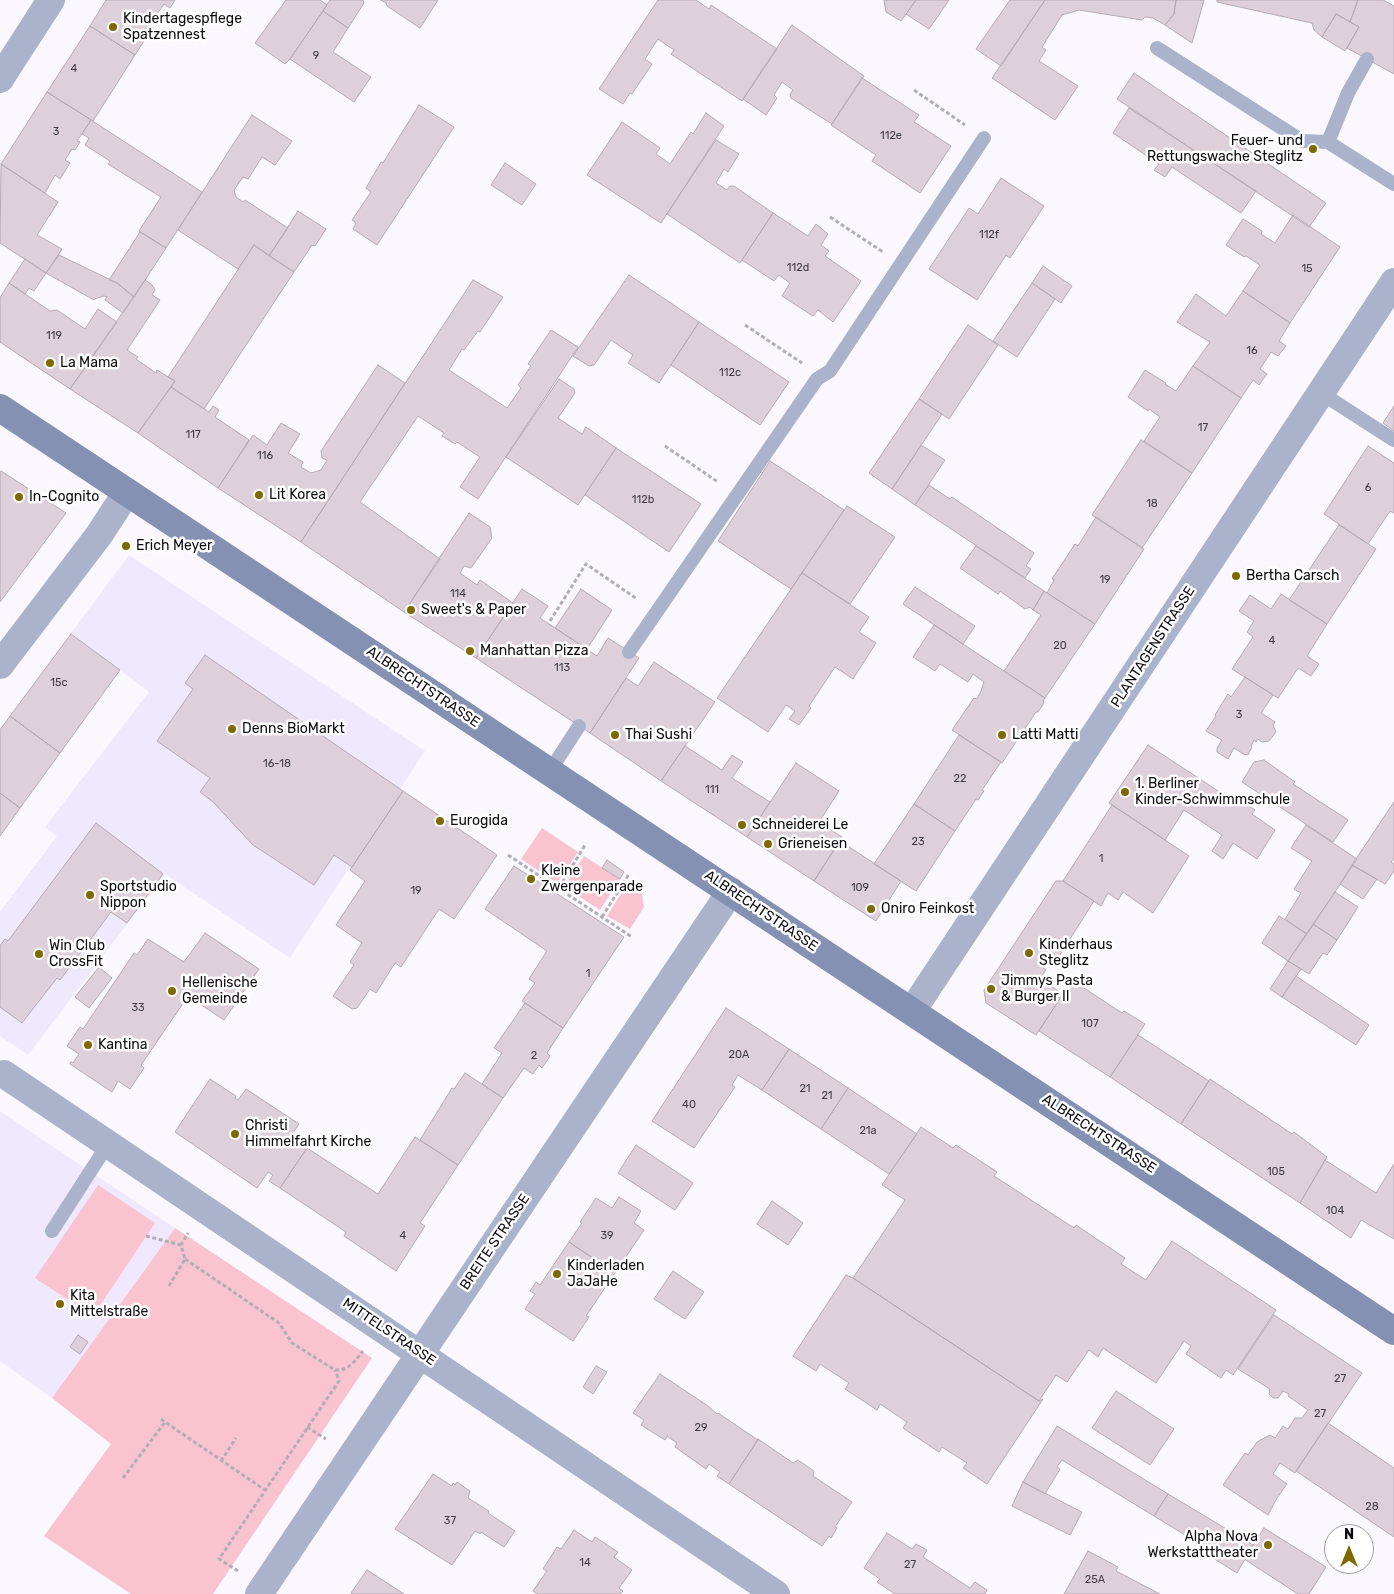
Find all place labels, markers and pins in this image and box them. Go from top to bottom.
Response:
place label: Kindertagespflege Spatzennest [123,11,242,44]
marker: Kindertagespflege Spatzennest [107,21,119,33]
place label: Feuer- und Rettungswache Steglitz [1147,133,1303,166]
marker: Feuer- und Rettungswache Steglitz [1307,143,1319,155]
place label: La Mama [60,355,118,371]
marker: La Mama [44,357,56,369]
place label: Lit Korea [269,487,326,503]
place label: In-Cognito [29,489,99,505]
marker: Lit Korea [253,489,265,501]
marker: In-Cognito [13,491,25,503]
place label: Erich Meyer [136,538,212,554]
marker: Erich Meyer [120,540,132,552]
place label: Bertha Carsch [1246,568,1339,584]
marker: Bertha Carsch [1230,570,1242,582]
place label: Sweet's & Paper [421,602,526,618]
marker: Sweet's & Paper [405,604,417,616]
place label: Manhattan Pizza [480,643,588,659]
marker: Manhattan Pizza [464,645,476,657]
place label: Denns BioMarkt [242,721,345,737]
marker: Denns BioMarkt [226,723,238,735]
place label: Thai Sushi [625,727,692,743]
place label: Latti Matti [1012,727,1078,743]
marker: Thai Sushi [609,729,621,741]
marker: Latti Matti [996,729,1008,741]
place label: 1. Berliner Kinder-Schwimmschule [1135,776,1290,809]
marker: 1. Berliner Kinder-Schwimmschule [1119,786,1131,798]
place label: Eurogida [450,813,508,829]
marker: Eurogida [434,815,446,827]
place label: Schneiderei Le [752,817,848,833]
marker: Schneiderei Le [736,819,748,831]
place label: Grieneisen [778,836,847,852]
marker: Grieneisen [762,838,774,850]
place label: Kleine Zwergenparade [541,863,643,896]
marker: Kleine Zwergenparade [525,873,537,885]
place label: Sportstudio Nippon [100,879,177,912]
marker: Sportstudio Nippon [84,889,96,901]
place label: Oniro Feinkost [881,901,974,917]
marker: Oniro Feinkost [865,903,877,915]
place label: Kinderhaus Steglitz [1039,937,1113,970]
place label: Win Club CrossFit [49,938,105,970]
marker: Kinderhaus Steglitz [1023,947,1035,959]
marker: Win Club CrossFit [33,948,45,960]
place label: Jimmys Pasta & Burger II [1001,973,1093,1006]
place label: Hellenische Gemeinde [182,975,258,1008]
marker: Jimmys Pasta & Burger II [985,983,997,995]
marker: Hellenische Gemeinde [166,985,178,997]
place label: Kantina [98,1037,148,1053]
marker: Kantina [82,1039,94,1051]
place label: Christi Himmelfahrt Kirche [245,1118,371,1150]
marker: Christi Himmelfahrt Kirche [229,1128,241,1140]
place label: Kinderladen JaJaHe [567,1258,645,1290]
marker: Kinderladen JaJaHe [551,1268,563,1280]
place label: Kita Mittelstraße [70,1288,148,1320]
marker: Kita Mittelstraße [54,1298,66,1310]
place label: Alpha Nova Werkstatttheater [1147,1529,1258,1561]
marker: Alpha Nova Werkstatttheater [1262,1539,1274,1551]

